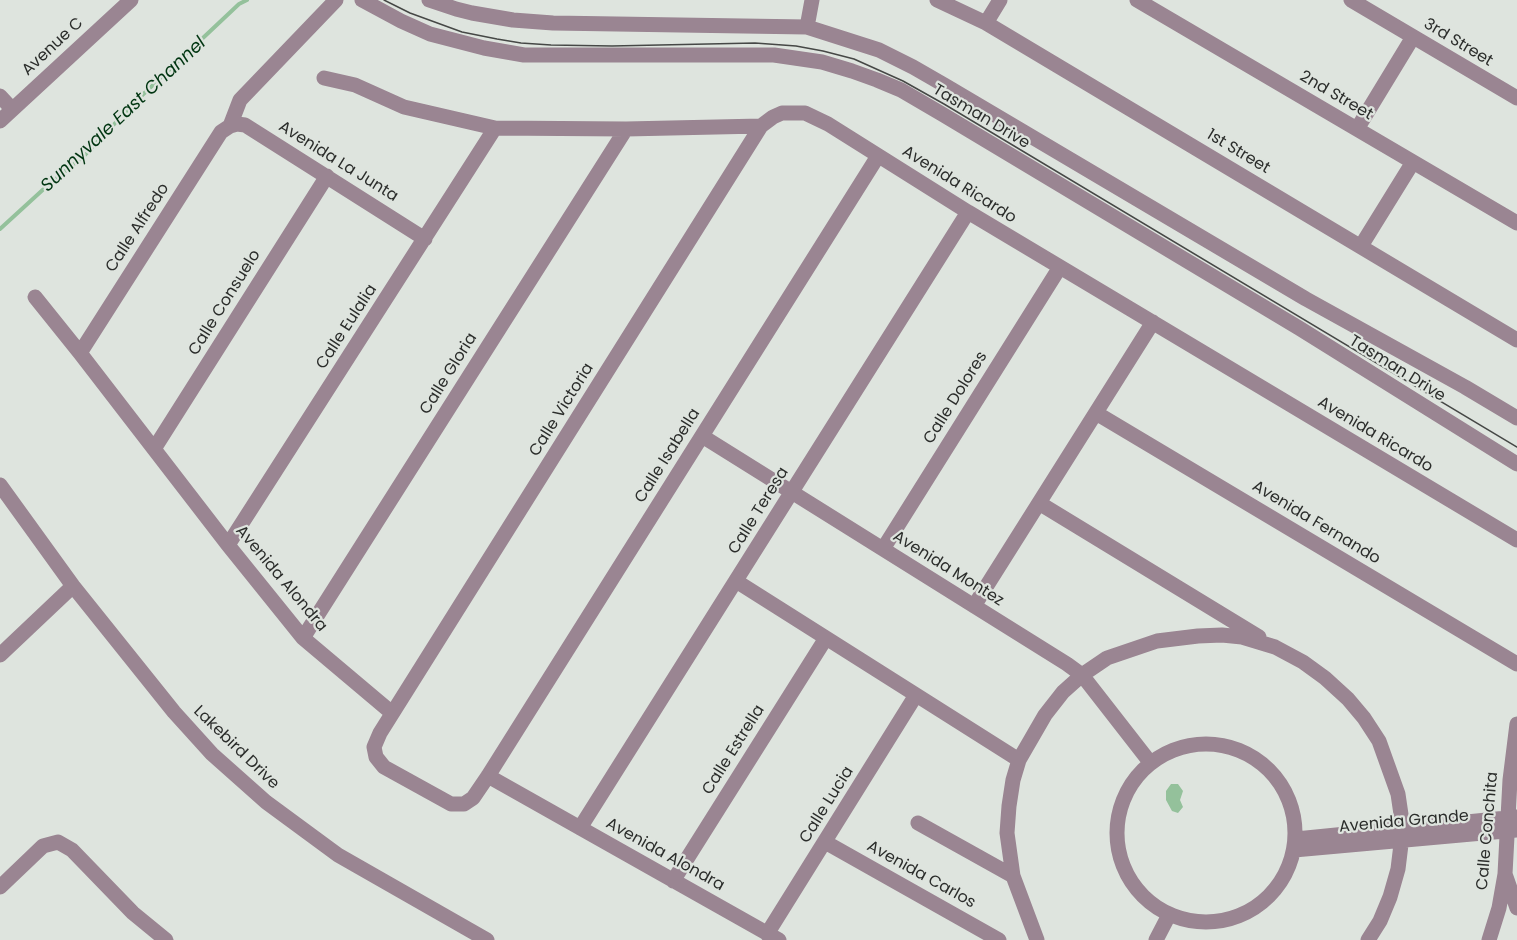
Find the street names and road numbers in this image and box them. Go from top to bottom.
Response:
street label: Avenue C [18,14,88,80]
street label: 3rd Street [1420,15,1496,71]
street label: 2nd Street [1296,67,1376,125]
street label: Tasman Drive [929,81,1033,153]
street label: Avenida La Junta [275,117,401,207]
street label: 1st Street [1203,126,1273,178]
street label: Avenida Ricardo [898,142,1020,228]
street label: Calle Alfredo [102,180,174,276]
street label: Calle Consuelo [185,247,265,359]
street label: Calle Eulalia [313,281,381,373]
street label: Calle Gloria [416,330,482,418]
street label: Tasman Drive [1345,332,1449,406]
street label: Calle Dolores [920,348,992,448]
street label: Calle Victoria [526,360,598,460]
street label: Avenida Ricardo [1314,393,1436,477]
street label: Calle Isabella [631,405,705,507]
street label: Calle Teresa [725,464,793,558]
street label: Avenida Fernando [1248,477,1384,569]
street label: Avenida Alondra [231,522,331,636]
street label: Avenida Montez [889,527,1007,611]
street label: Lakebird Drive [189,702,283,794]
street label: Calle Estrella [699,702,769,798]
street label: Calle Lucia [796,763,858,847]
street label: Calle Conchita [1473,771,1503,891]
street label: Avenida Grande [1338,807,1470,837]
street label: Avenida Alondra [602,814,728,896]
street label: Avenida Carlos [863,837,979,913]

